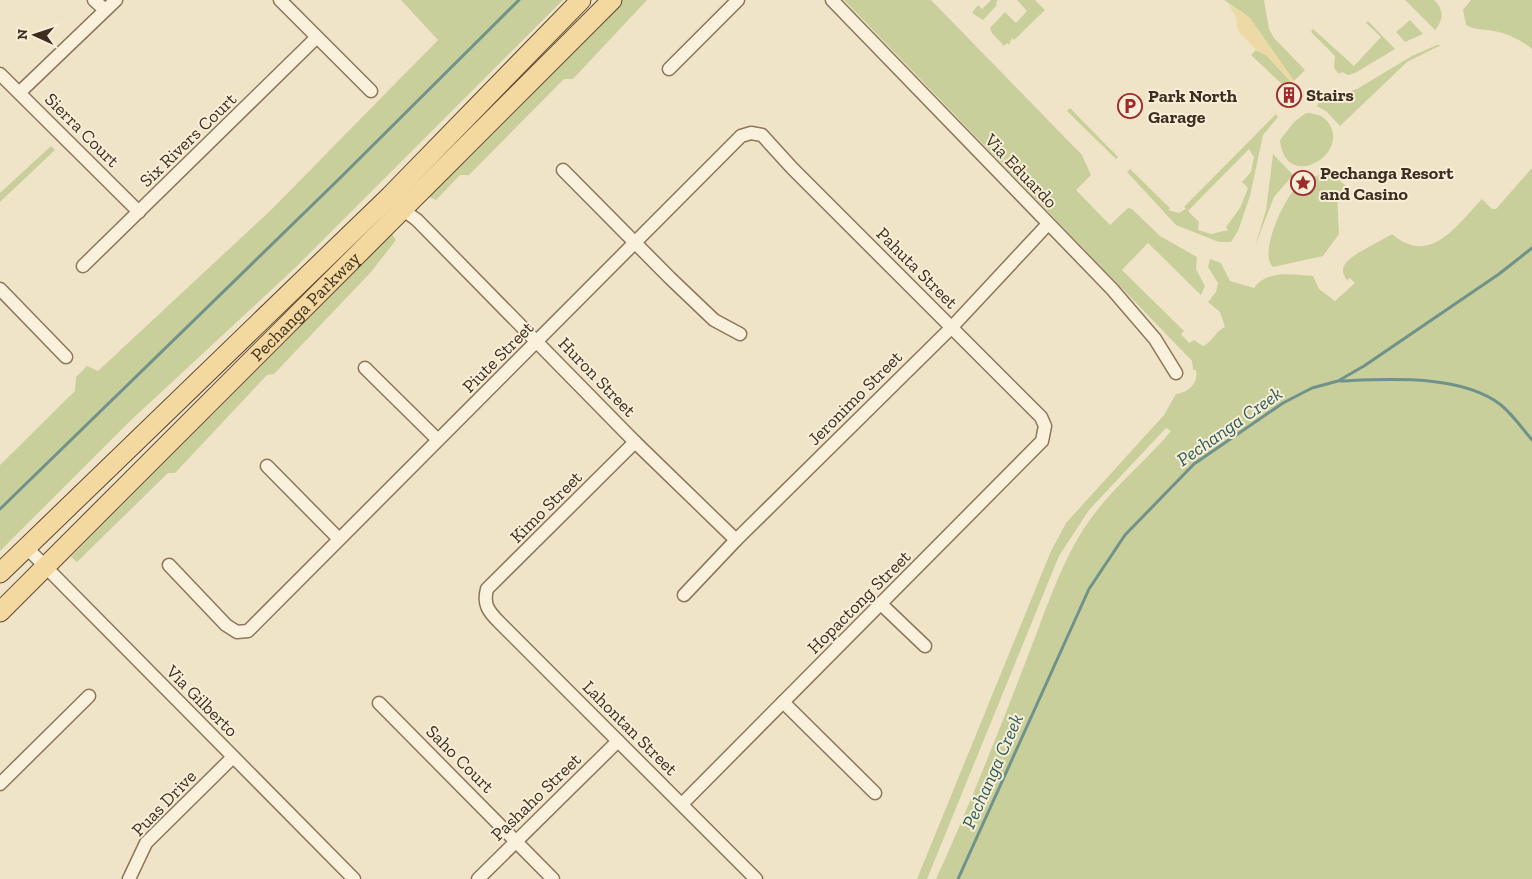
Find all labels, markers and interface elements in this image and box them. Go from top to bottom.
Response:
north arrow [10,10,60,60]
text: N [14,28,31,40]
building icon: Stairs [1276,82,1302,108]
place label: Stairs [1306,84,1354,106]
place label: Park North Garage [1148,85,1238,128]
street label: Sierra Court [40,88,124,172]
street label: Six Rivers Court [135,88,241,192]
parking icon: Park North Garage [1117,93,1143,119]
street label: Via Eduardo [979,128,1062,213]
place label: Pechanga Resort and Casino [1320,162,1454,205]
place icon: Pechanga Resort and Casino [1290,170,1316,196]
street label: Pahuta Street [872,223,962,313]
street label: Pechanga Parkway [246,247,365,366]
street label: Piute Street [458,316,539,397]
street label: Huron Street [554,333,641,422]
street label: Jeronimo Street [803,346,907,450]
water label: Pechanga Creek [1172,382,1286,471]
street label: Kimo Street [505,466,587,548]
street label: Hopactong Street [803,546,915,658]
street label: Via Gilberto [161,660,243,742]
street label: Lahontan Street [578,676,682,780]
water label: Pechanga Creek [957,710,1028,832]
street label: Saho Court [422,721,499,798]
street label: Pashaho Street [486,748,586,845]
street label: Puas Drive [127,765,201,841]

